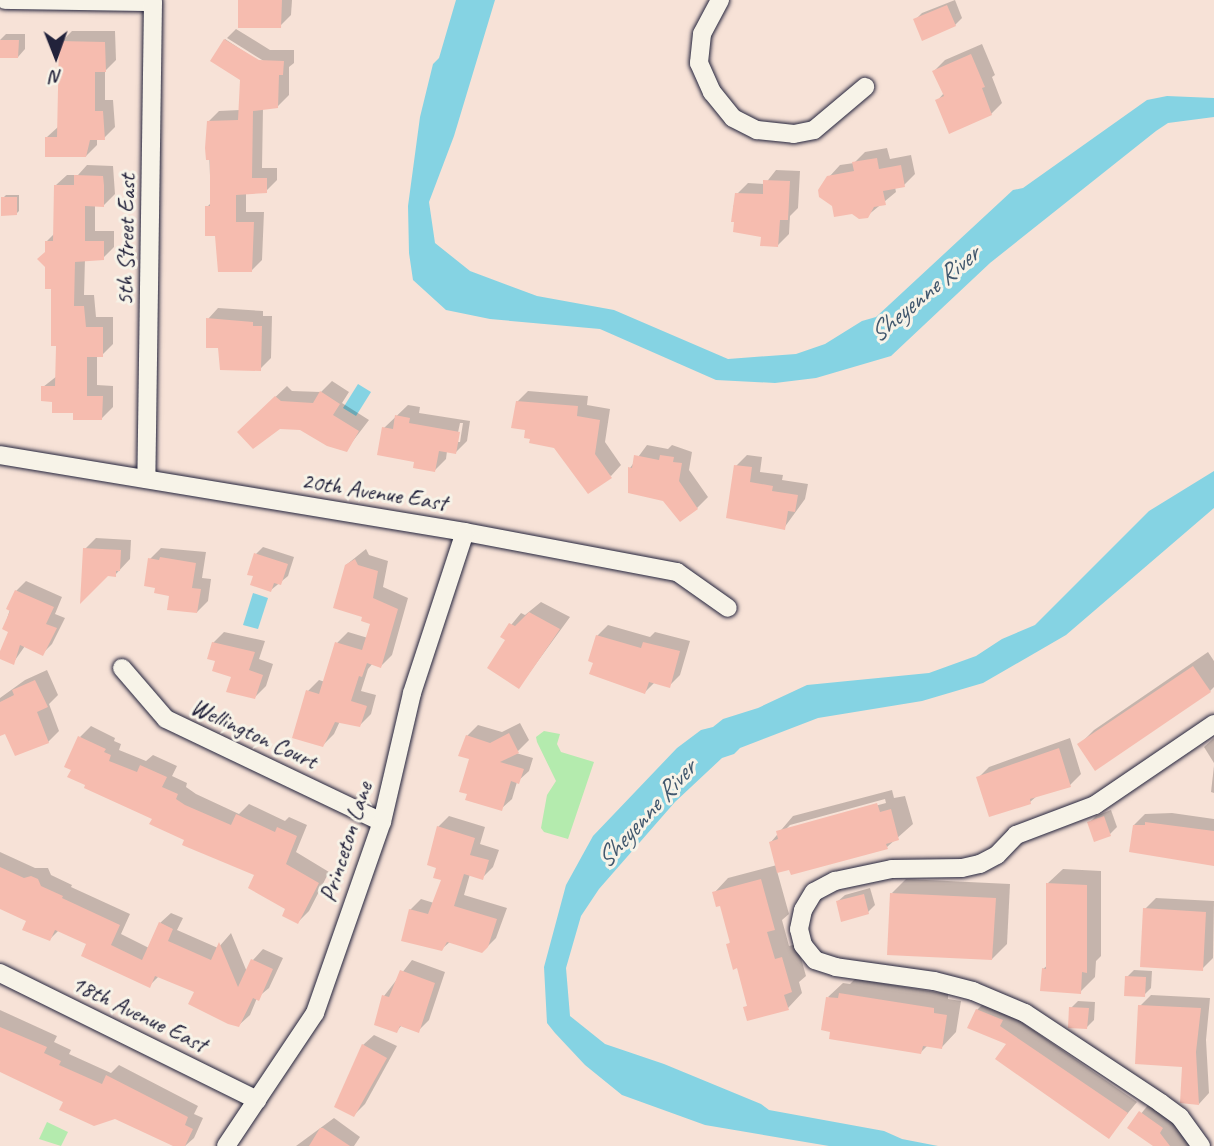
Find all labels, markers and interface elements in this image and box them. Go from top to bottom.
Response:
north arrow [21,21,91,91]
text: N [50,65,62,89]
street label: 5th Street East [110,173,142,307]
water label: Sheyenne River [862,239,986,349]
street label: 20th Avenue East [299,466,449,518]
street label: Wellington Court [186,692,322,776]
water label: Sheyenne River [589,754,703,874]
street label: Princeton Lane [313,778,379,906]
street label: 18th Avenue East [67,969,211,1059]

